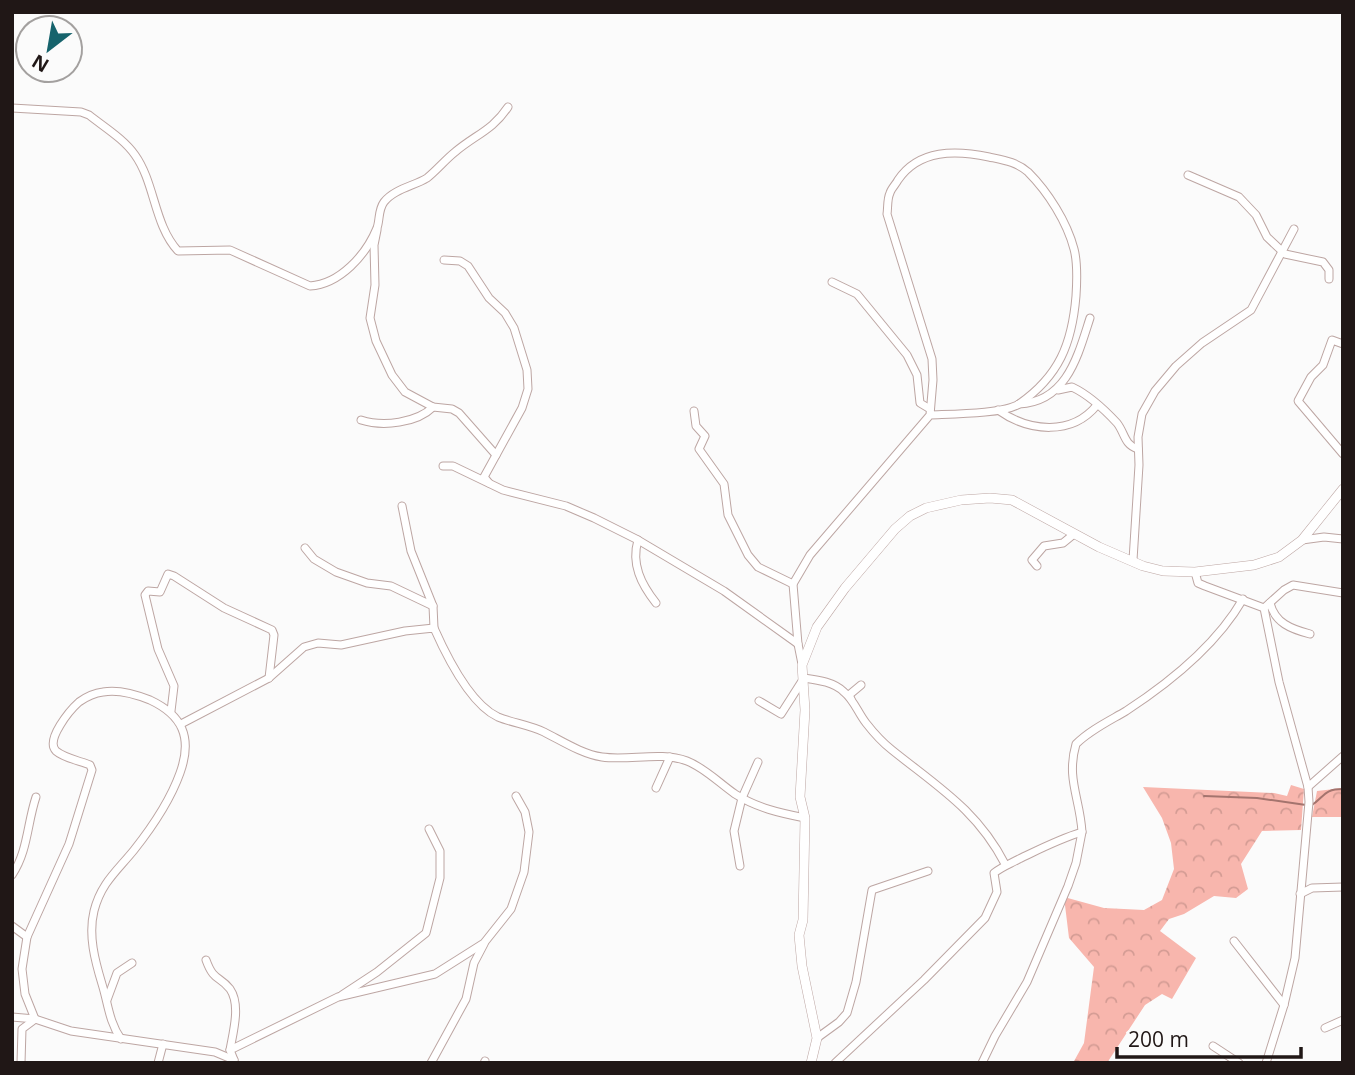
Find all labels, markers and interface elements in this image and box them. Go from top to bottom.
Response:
north arrow [14,14,84,84]
text: N [27,48,54,79]
scale bar [1117,1016,1301,1060]
text: 200 m [1128,1025,1189,1053]

